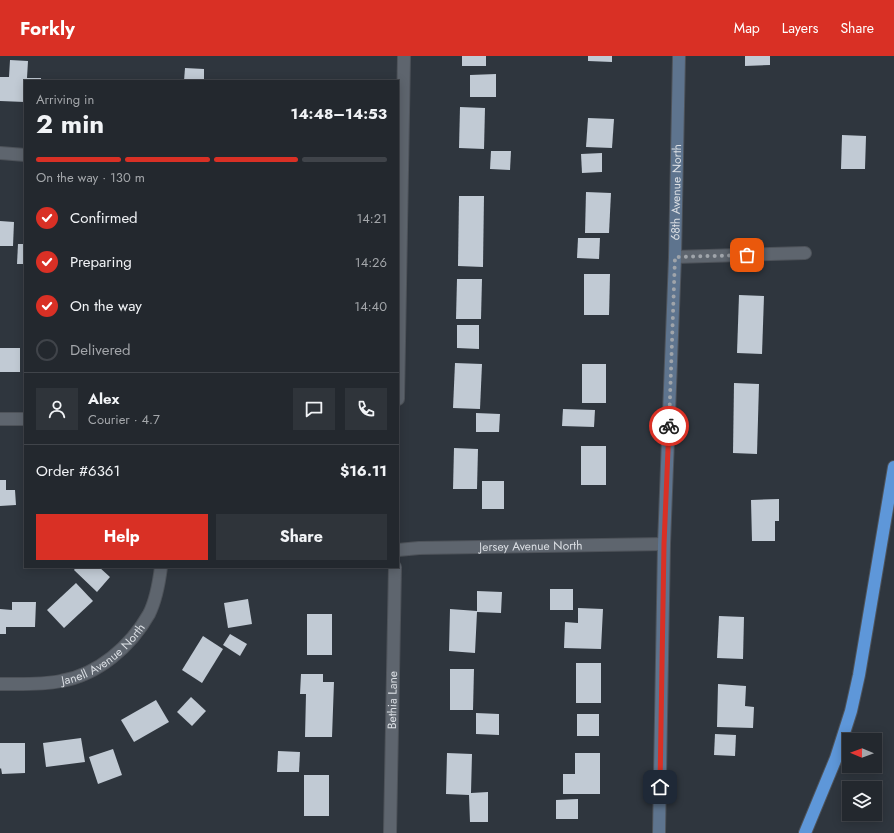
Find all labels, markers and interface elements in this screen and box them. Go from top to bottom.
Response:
text: Forkly [20,15,75,42]
text: Map [734,18,760,38]
text: Layers [782,18,818,38]
text: Share [840,18,874,38]
text: Arriving in [36,90,94,109]
text: 14:48–14:53 [291,103,387,125]
text: 2 min [36,105,104,143]
street label: 68th Avenue North [666,144,686,241]
text: On the way · 130 m [36,168,145,187]
icon: check [36,207,58,229]
text: Confirmed [70,207,138,229]
text: 14:21 [356,209,387,228]
pin [730,238,764,272]
icon: bag [736,244,758,266]
icon: check [36,251,58,273]
text: Preparing [70,251,132,273]
text: 14:26 [355,253,387,272]
icon: check [36,295,58,317]
text: On the way [70,295,142,317]
text: 14:40 [354,297,387,316]
text: Delivered [70,339,131,361]
button: person [36,388,78,430]
text: Alex [88,388,119,410]
button: chat [293,388,335,430]
button: phone [345,388,387,430]
courier [649,406,689,446]
text: Courier · 4.7 [88,410,160,429]
icon: bike [658,415,680,437]
text: Order #6361 [36,460,120,482]
text: $16.11 [340,460,387,482]
button: Help [36,514,208,560]
button: Share [216,514,387,560]
street label: Jersey Avenue North [477,536,583,556]
street label: Janell Avenue North [58,620,149,690]
street label: Bethia Lane [383,671,402,729]
north arrow [842,733,882,773]
map controls [842,733,882,821]
pin [643,770,677,804]
icon: home [649,776,671,798]
button: layers [842,781,882,821]

